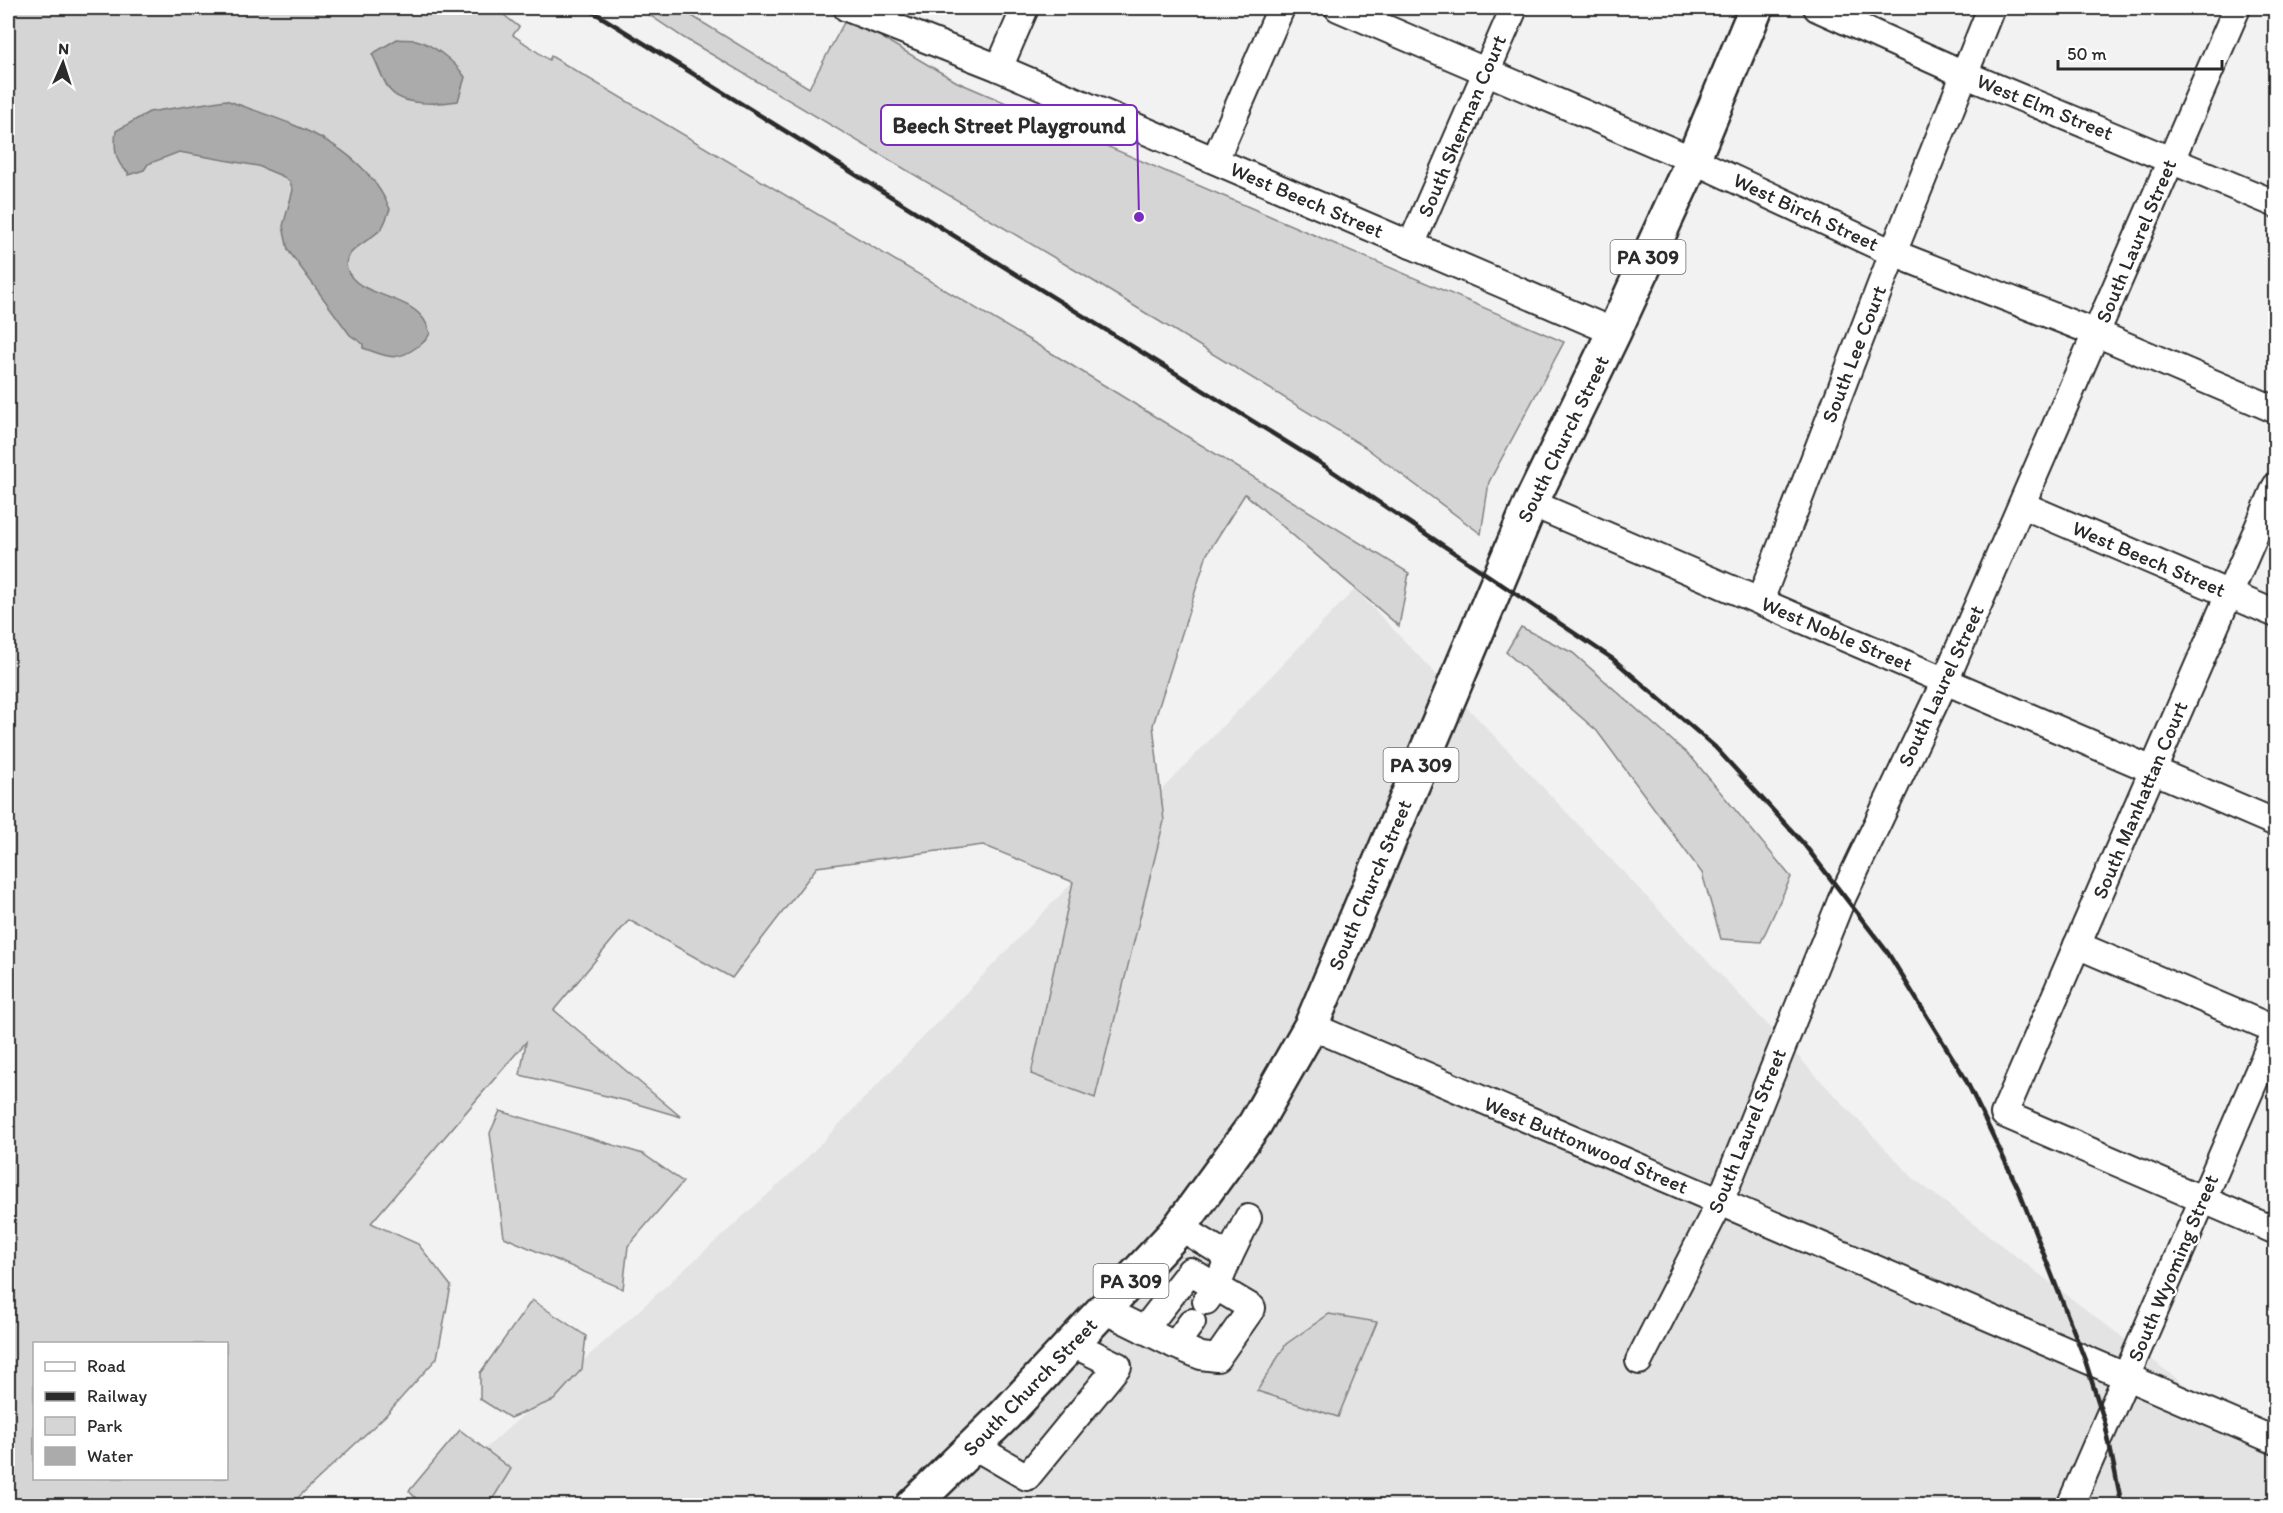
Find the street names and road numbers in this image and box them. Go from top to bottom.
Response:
street label: South Sherman Court [1412,31,1511,221]
street label: West Elm Street [1973,68,2117,145]
street label: South Laurel Street [2090,155,2181,326]
street label: West Beech Street [1227,156,1388,243]
street label: West Birch Street [1730,167,1883,256]
road number: PA 309 [1610,240,1686,274]
street label: South Lee Court [1816,282,1891,426]
street label: South Church Street [1511,351,1614,527]
street label: West Beech Street [2069,515,2230,602]
street label: West Noble Street [1758,590,1917,677]
street label: South Laurel Street [1892,601,1989,771]
street label: South Manhattan Court [2086,697,2193,903]
road number: PA 309 [1384,748,1458,782]
street label: South Church Street [1322,796,1417,974]
street label: South Laurel Street [1702,1045,1791,1217]
street label: West Buttonwood Street [1480,1090,1692,1199]
street label: South Wyoming Street [2122,1170,2223,1365]
road number: PA 309 [1094,1264,1168,1298]
street label: South Church Street [957,1312,1102,1461]

